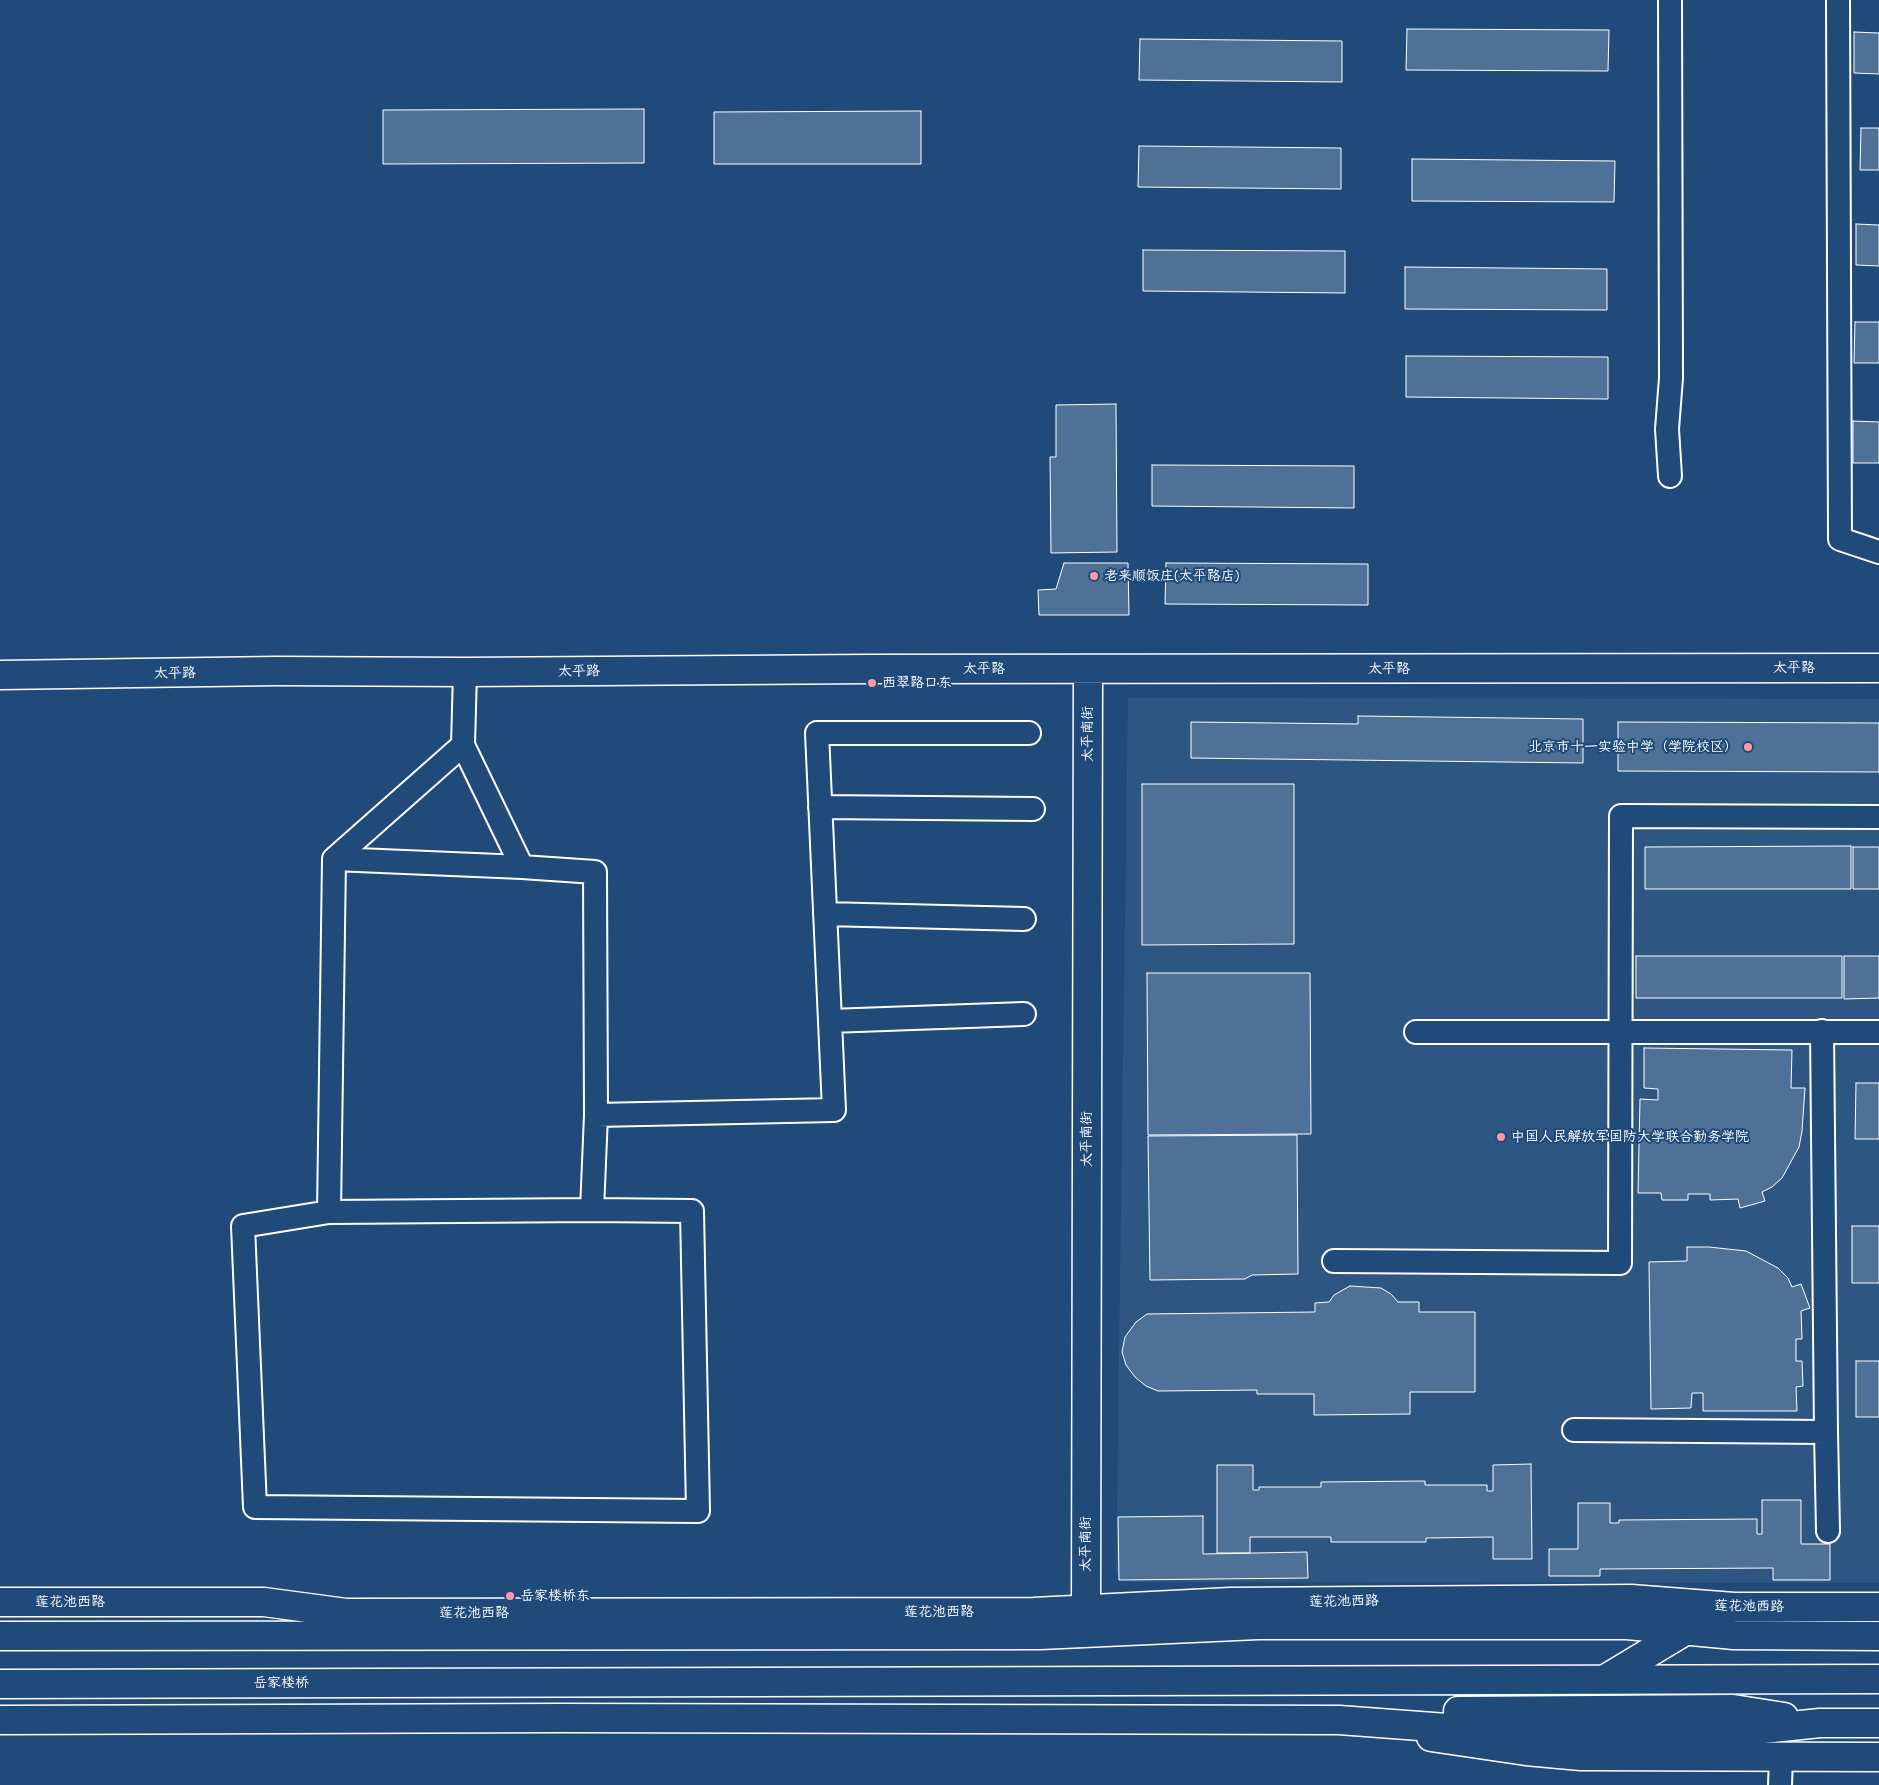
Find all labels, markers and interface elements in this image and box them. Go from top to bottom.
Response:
place label: 老来顺饭庄(太平路店) [1104,568,1240,584]
marker: 老来顺饭庄(太平路店) [1088,570,1100,582]
street label: 太平路 [1773,660,1815,676]
street label: 太平路 [963,661,1005,677]
street label: 太平路 [1368,661,1410,677]
street label: 太平路 [558,662,600,680]
street label: 太平路 [154,664,196,682]
place label: 西翠路口东 [882,675,952,691]
marker: 西翠路口东 [866,677,878,689]
street label: 太平南街 [1080,706,1096,762]
place label: 北京市十一实验中学（学院校区） [1528,739,1738,755]
marker: 北京市十一实验中学（学院校区） [1742,741,1754,753]
street label: 太平南街 [1079,1111,1095,1167]
place label: 中国人民解放军国防大学联合勤务学院 [1511,1129,1749,1145]
marker: 中国人民解放军国防大学联合勤务学院 [1495,1131,1507,1143]
street label: 太平南街 [1078,1516,1094,1572]
place label: 岳家楼桥东 [520,1588,590,1604]
marker: 岳家楼桥东 [504,1590,516,1602]
street label: 莲花池西路 [1309,1592,1379,1610]
street label: 莲花池西路 [35,1594,105,1610]
street label: 莲花池西路 [1714,1597,1784,1615]
street label: 莲花池西路 [904,1604,974,1620]
street label: 莲花池西路 [439,1605,509,1621]
street label: 岳家楼桥 [253,1675,309,1691]

